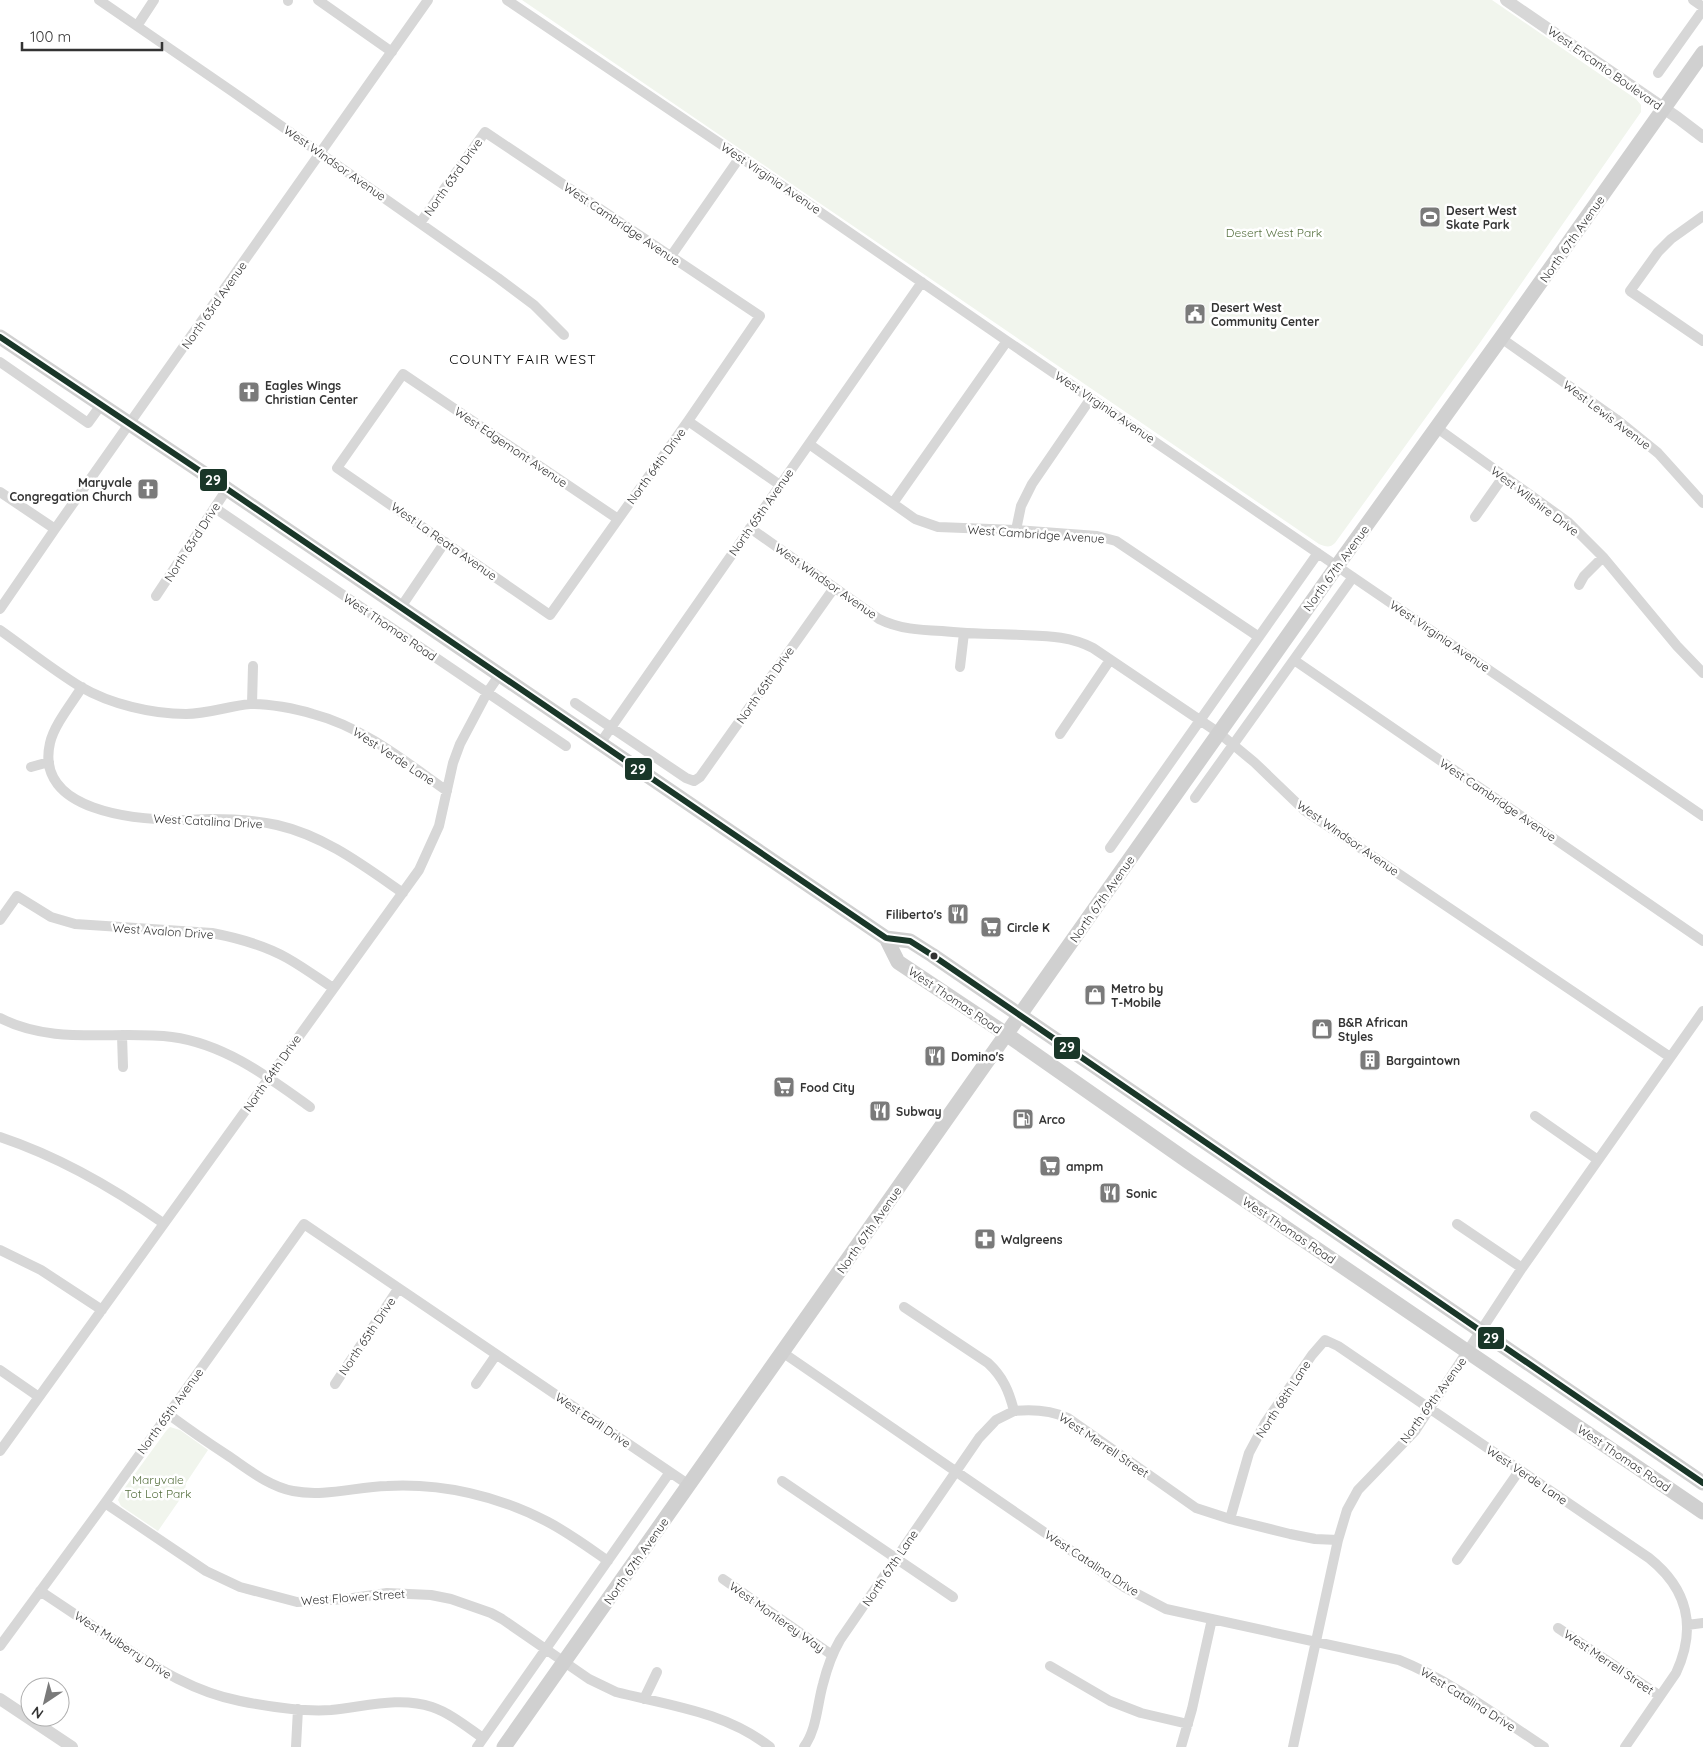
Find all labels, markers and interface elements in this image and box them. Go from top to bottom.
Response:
scale bar [22,20,162,52]
street label: West Encanto Boulevard [1545,23,1665,113]
text: 100 m [30,27,71,46]
street label: West Windsor Avenue [281,122,389,204]
street label: North 63rd Drive [421,135,485,219]
street label: West Virginia Avenue [718,139,824,217]
street label: West Cambridge Avenue [561,179,683,269]
street label: North 67th Avenue [1536,193,1608,285]
place label: Desert West Skate Park [1446,203,1517,232]
sports icon: Desert West Skate Park [1418,205,1442,229]
park label: Desert West Park [1226,225,1322,240]
street label: North 63rd Avenue [178,258,250,352]
place label: Desert West Community Center [1211,300,1319,329]
public building icon: Desert West Community Center [1183,302,1207,326]
district label: COUNTY FAIR WEST [449,350,597,368]
street label: West Virginia Avenue [1052,368,1158,446]
street label: West Lewis Avenue [1560,377,1654,453]
place label: Eagles Wings Christian Center [265,378,358,407]
church icon: Eagles Wings Christian Center [237,380,261,404]
street label: West Edgemont Avenue [452,404,570,490]
street label: North 64th Drive [623,425,689,507]
street label: West Wilshire Drive [1488,463,1582,539]
street label: North 65th Avenue [725,465,797,558]
line badge: 29 [199,468,228,492]
text: 29 [205,471,221,489]
place label: Maryvale Congregation Church [10,475,132,504]
church icon: Maryvale Congregation Church [136,477,160,501]
street label: North 63rd Drive [161,499,223,584]
street label: West La Reata Avenue [388,499,500,583]
street label: West Cambridge Avenue [967,522,1105,546]
street label: North 67th Avenue [1300,522,1372,614]
street label: West Windsor Avenue [772,540,880,622]
street label: West Thomas Road [340,590,440,664]
street label: West Virginia Avenue [1387,597,1493,675]
street label: North 65th Drive [733,643,797,726]
street label: West Verde Lane [350,724,438,788]
street label: West Cambridge Avenue [1437,755,1559,845]
line badge: 29 [624,757,653,781]
text: 29 [630,760,646,778]
street label: West Windsor Avenue [1294,797,1402,879]
street label: West Catalina Drive [153,811,263,831]
street label: North 67th Avenue [1066,853,1138,945]
restaurant icon: Filiberto's [946,902,970,926]
place label: Filiberto's [886,907,942,922]
supermarket icon: Circle K [979,915,1003,939]
street label: West Avalon Drive [112,920,214,942]
place label: Circle K [1007,920,1050,935]
unlabelled marker [929,951,939,961]
street label: West Thomas Road [905,963,1005,1037]
place label: Metro by T-Mobile [1111,981,1163,1010]
shop icon: Metro by T-Mobile [1083,983,1107,1007]
place label: B&R African Styles [1338,1015,1408,1044]
shop icon: B&R African Styles [1310,1017,1334,1041]
street label: North 64th Drive [240,1031,304,1114]
line badge: 29 [1053,1036,1081,1060]
text: 29 [1059,1038,1075,1056]
restaurant icon: Domino's [923,1044,947,1068]
building icon: Bargaintown [1358,1048,1382,1072]
place label: Domino's [951,1049,1004,1064]
place label: Bargaintown [1386,1053,1460,1068]
supermarket icon: Food City [772,1075,796,1099]
place label: Food City [800,1080,855,1095]
restaurant icon: Subway [868,1099,892,1123]
place label: Subway [896,1104,942,1119]
fuel station icon: Arco [1011,1107,1035,1131]
place label: Arco [1039,1112,1066,1127]
supermarket icon: ampm [1038,1154,1062,1178]
place label: ampm [1066,1159,1103,1174]
restaurant icon: Sonic [1098,1181,1122,1205]
street label: North 67th Avenue [833,1184,905,1276]
place label: Sonic [1126,1186,1157,1201]
street label: West Thomas Road [1239,1193,1339,1267]
pharmacy icon: Walgreens [973,1227,997,1251]
place label: Walgreens [1001,1232,1063,1247]
street label: North 65th Drive [335,1294,399,1378]
line badge: 29 [1477,1326,1505,1350]
text: 29 [1483,1329,1499,1347]
street label: North 69th Avenue [1397,1354,1469,1446]
street label: North 68th Lane [1252,1357,1314,1441]
street label: North 65th Avenue [134,1365,206,1457]
street label: West Earll Drive [553,1389,634,1451]
street label: West Merrell Street [1056,1409,1152,1481]
street label: West Thomas Road [1574,1421,1674,1495]
street label: West Verde Lane [1484,1442,1571,1508]
park label: Maryvale Tot Lot Park [125,1472,191,1501]
street label: North 67th Avenue [600,1515,672,1607]
street label: North 67th Lane [859,1527,921,1609]
street label: West Catalina Drive [1042,1527,1142,1599]
street label: West Monterey Way [726,1579,828,1655]
street label: West Flower Street [300,1586,406,1608]
street label: West Mulberry Drive [72,1608,175,1682]
street label: West Merrell Street [1561,1626,1657,1698]
street label: West Catalina Drive [1418,1664,1519,1734]
north arrow [20,1677,70,1727]
text: N [28,1702,47,1723]

